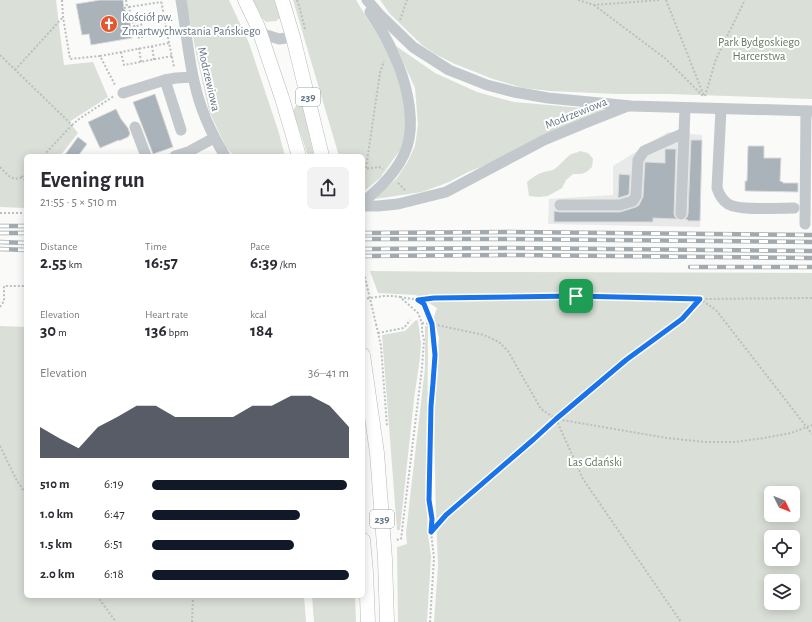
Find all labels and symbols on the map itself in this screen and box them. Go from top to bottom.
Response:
place label: Kościół pw. Zmartwychwstania Pańskiego [122,11,261,38]
church icon: Kościół pw. Zmartwychwstania Pańskiego [99,14,119,34]
park label: Park Bydgoskiego Harcerstwa [718,36,800,62]
street label: Modrzewiowa [196,46,222,113]
road number: 239 [296,88,320,106]
street label: Modrzewiowa [543,95,609,131]
pin [559,279,593,313]
park label: Las Gdański [568,456,622,468]
north arrow [764,486,800,522]
road number: 239 [370,510,394,528]

